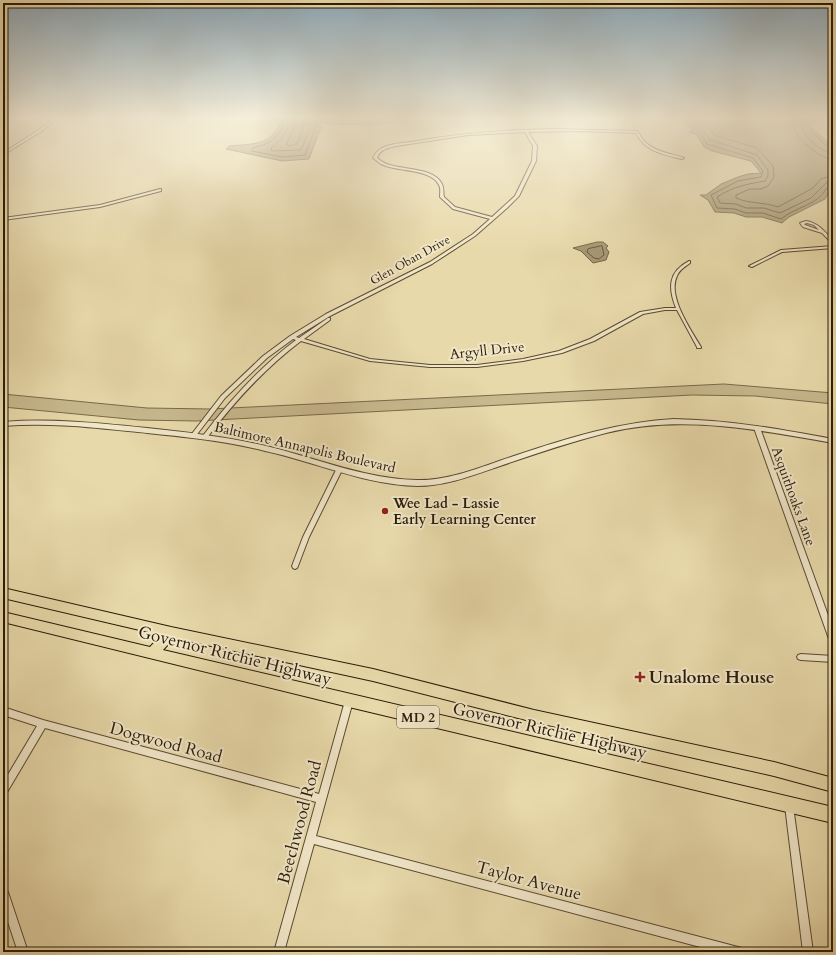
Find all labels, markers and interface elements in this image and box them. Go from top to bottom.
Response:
street label: Glen Oban Drive [367,231,453,289]
street label: Argyll Drive [449,337,525,364]
street label: Baltimore Annapolis Boulevard [212,417,398,478]
street label: Asquithoaks Lane [767,444,820,548]
place label: Wee Lad - Lassie Early Learning Center [392,494,536,529]
marker: Wee Lad - Lassie Early Learning Center [380,506,390,516]
street label: Governor Ritchie Highway [136,620,334,691]
place label: Unalome House [649,666,775,689]
marker: Unalome House [634,671,646,683]
street label: Governor Ritchie Highway [451,697,649,764]
road number: MD 2 [397,706,439,728]
street label: Dogwood Road [107,716,225,769]
street label: Beechwood Road [272,758,327,886]
street label: Taylor Avenue [474,855,584,906]

